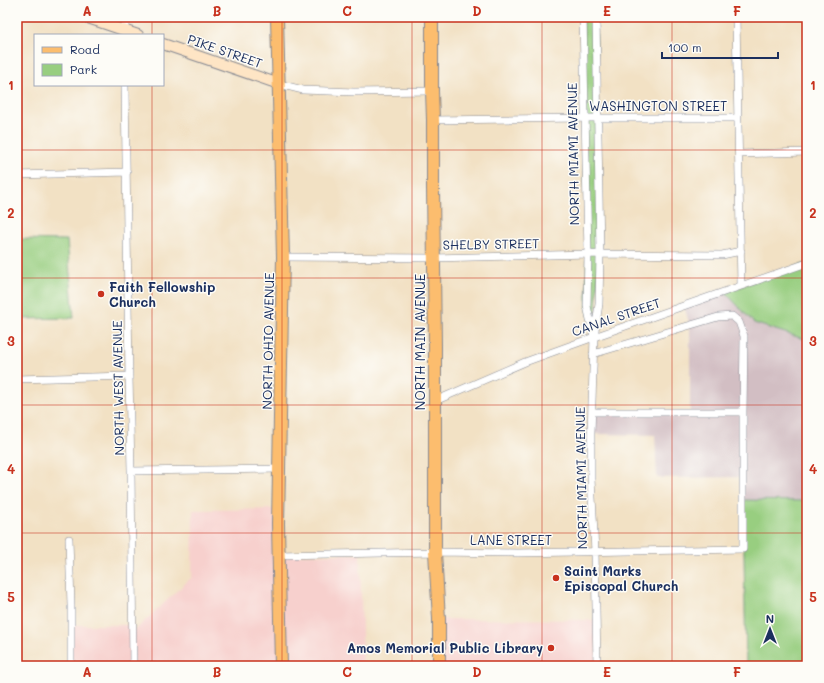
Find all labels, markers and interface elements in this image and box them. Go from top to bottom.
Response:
text: A [82,2,92,19]
text: B [213,2,222,19]
text: C [342,2,352,19]
text: D [472,2,482,19]
text: E [603,2,611,19]
text: F [733,2,741,19]
street label: PIKE STREET [185,30,265,71]
legend [34,34,164,86]
scale bar [662,34,778,60]
text: 100 m [668,39,702,55]
text: Road [70,41,100,57]
text: Park [70,61,97,77]
text: 1 [8,76,14,93]
text: 1 [810,76,816,93]
street label: NORTH MIAMI AVENUE [563,83,582,226]
street label: WASHINGTON STREET [589,97,727,114]
text: 2 [7,204,15,221]
text: 2 [809,204,817,221]
street label: SHELBY STREET [443,234,539,253]
street label: NORTH OHIO AVENUE [258,272,277,410]
street label: NORTH MAIN AVENUE [411,274,428,410]
place label: Faith Fellowship Church [109,278,215,310]
marker: Faith Fellowship Church [96,289,106,299]
street label: CANAL STREET [569,293,663,340]
street label: NORTH WEST AVENUE [108,320,127,456]
text: 3 [7,332,15,349]
text: 3 [809,332,817,349]
street label: NORTH MIAMI AVENUE [571,407,590,550]
text: 4 [7,460,15,477]
text: 4 [809,460,817,477]
street label: LANE STREET [470,531,552,548]
place label: Saint Marks Episcopal Church [564,562,679,594]
marker: Saint Marks Episcopal Church [551,573,561,583]
text: 5 [7,588,15,605]
text: 5 [809,588,817,605]
north arrow [750,609,790,649]
text: N [766,611,774,626]
place label: Amos Memorial Public Library [347,639,543,657]
marker: Amos Memorial Public Library [546,643,556,653]
text: A [82,663,92,680]
text: B [213,663,222,680]
text: C [342,663,352,680]
text: D [472,663,482,680]
text: E [603,663,611,680]
text: F [733,663,741,680]

